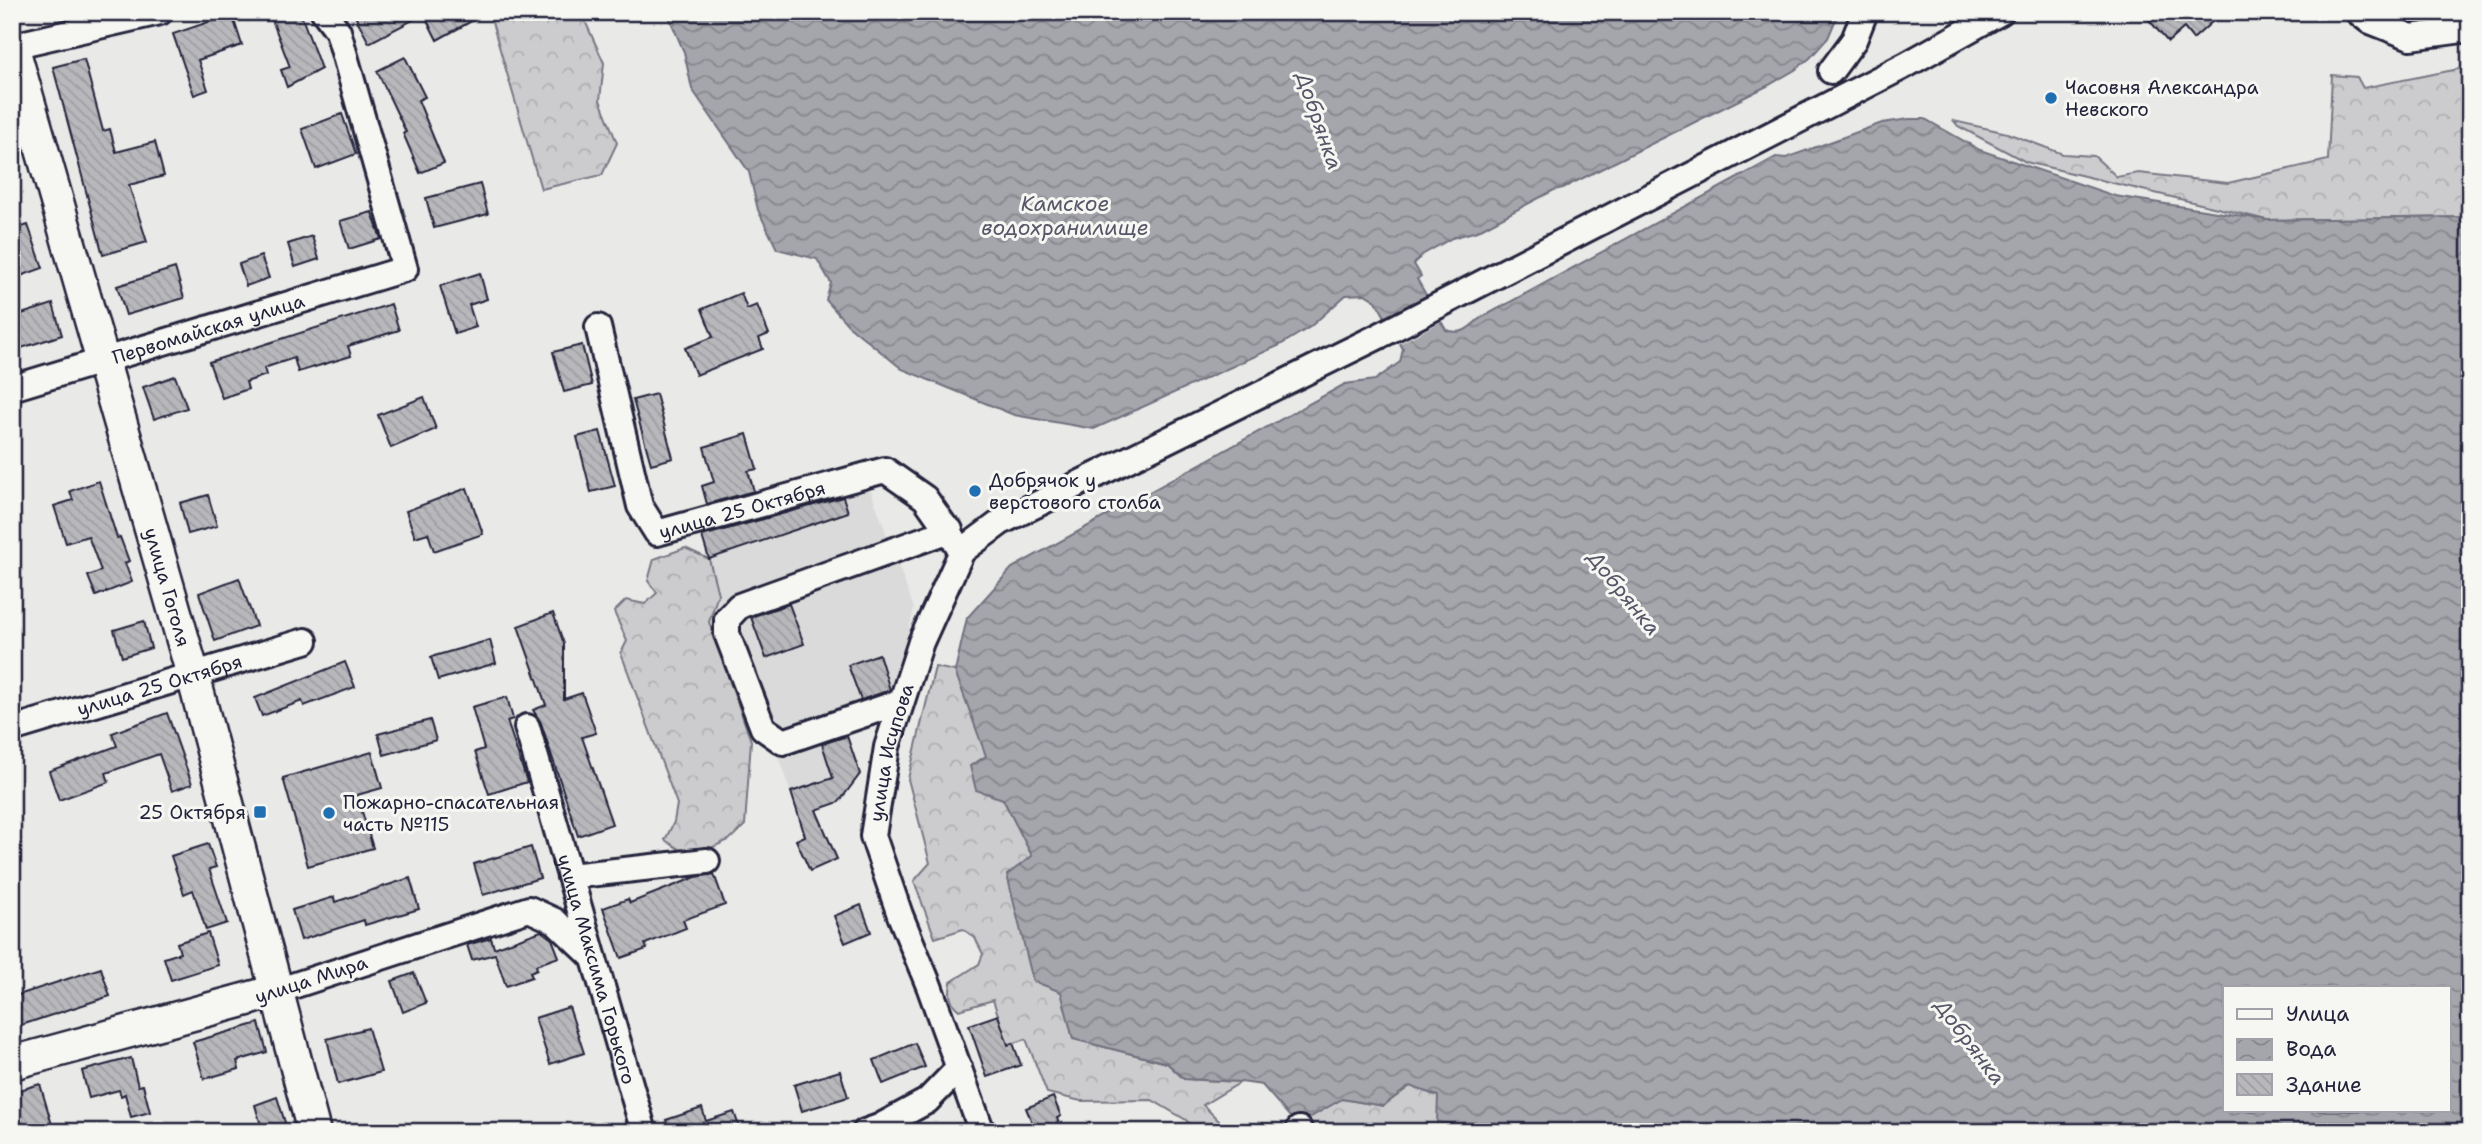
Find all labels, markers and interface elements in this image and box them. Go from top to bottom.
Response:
water label: Добрянка [1289,67,1349,173]
place label: Часовня Александра Невского [2065,75,2259,122]
marker: Часовня Александра Невского [2043,90,2059,106]
water label: Камское водохранилище [981,190,1149,242]
street label: Первомайская улица [109,288,308,370]
place label: Добрячок у верстового столба [989,468,1161,515]
street label: улица 25 Октября [656,475,828,545]
marker: Добрячок у верстового столба [967,483,983,499]
street label: улица Гоголя [138,525,196,650]
water label: Добрянка [1580,543,1667,641]
street label: улица 25 Октября [74,649,245,722]
street label: улица Исупова [863,680,920,823]
place label: Пожарно-спасательная часть №115 [343,790,559,837]
place label: 25 Октября [138,800,246,825]
marker: 25 Октября [252,804,268,820]
marker: Пожарно-спасательная часть №115 [321,805,337,821]
street label: улица Максима Горького [551,851,642,1087]
street label: улица Мира [252,949,371,1009]
legend [2223,986,2450,1112]
water label: Добрянка [1927,992,2012,1091]
text: Улица [2286,1000,2349,1028]
text: Вода [2286,1035,2336,1063]
text: Здание [2286,1071,2362,1099]

